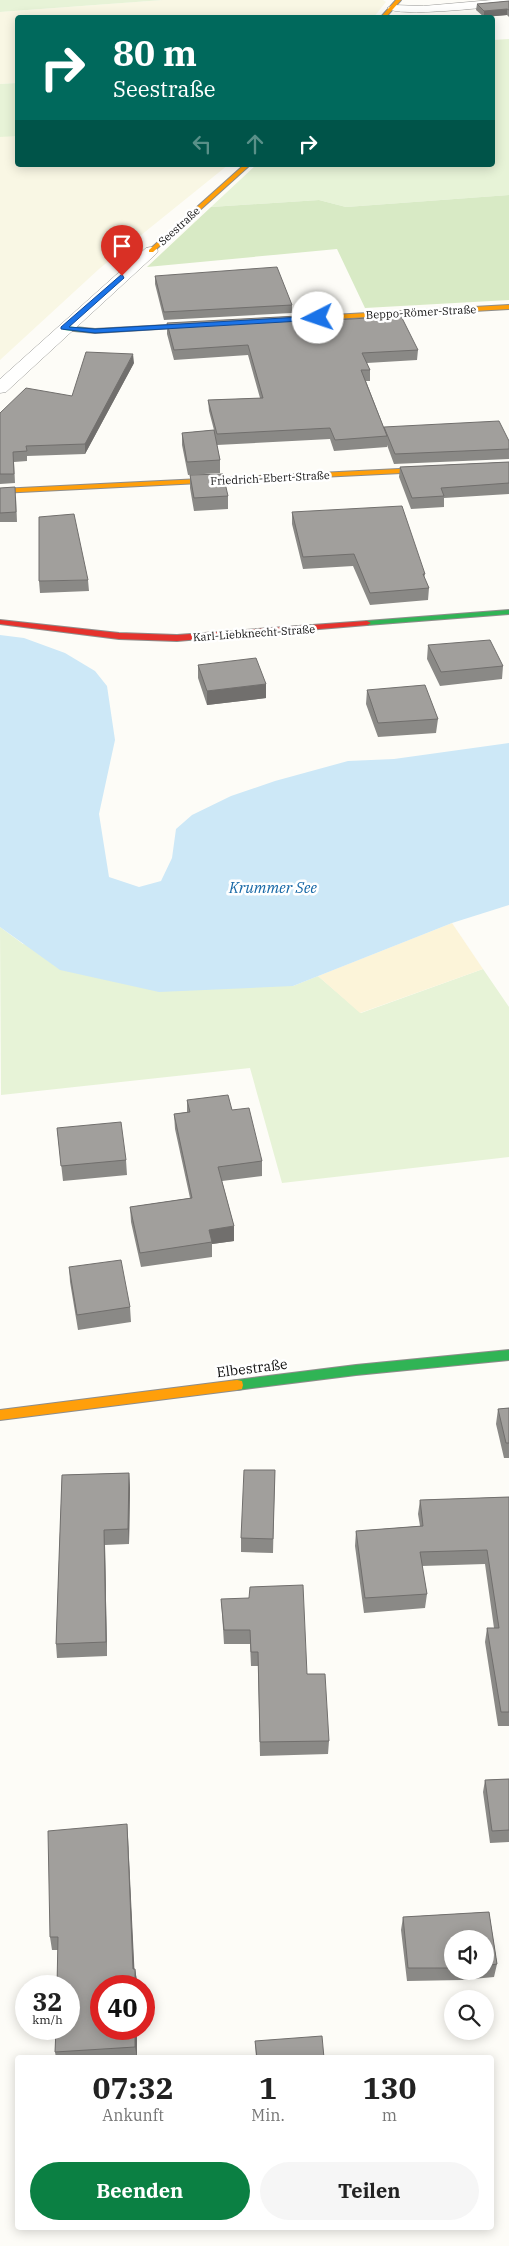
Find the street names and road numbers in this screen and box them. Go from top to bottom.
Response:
street label: Seestraße [155,204,203,248]
street label: Beppo-Römer-Straße [365,302,477,322]
street label: Friedrich-Ebert-Straße [210,468,330,488]
street label: Karl-Liebknecht-Straße [192,622,316,644]
street label: Elbestraße [216,1355,288,1381]

